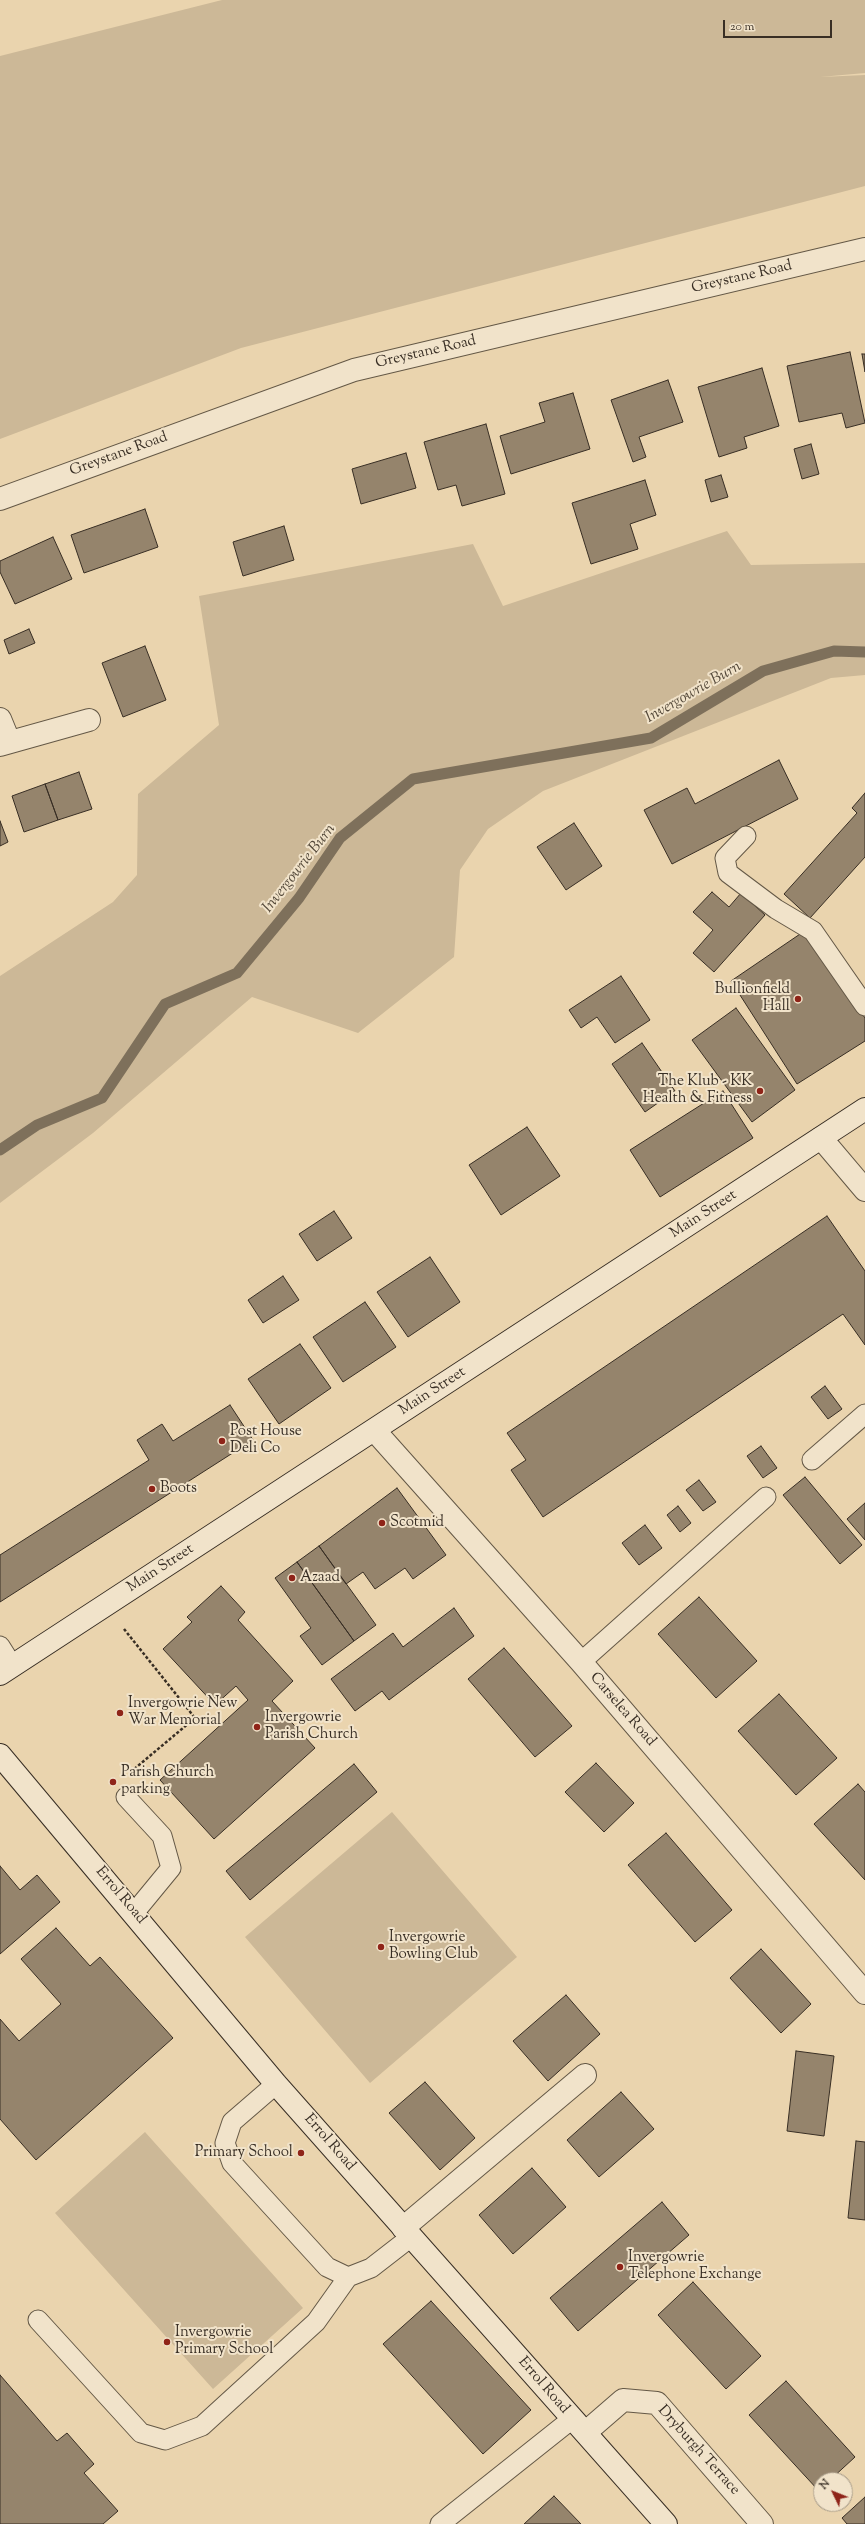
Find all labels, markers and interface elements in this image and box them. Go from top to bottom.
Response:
scale bar [725,12,834,38]
text: 20 m [730,18,754,36]
street label: Greystane Road [690,258,794,298]
street label: Greystane Road [374,333,478,373]
street label: Greystane Road [68,429,170,481]
water label: Invergowrie Burn [643,658,745,728]
water label: Invergowrie Burn [259,821,341,917]
place label: Bullionfield Hall [715,981,790,1016]
marker: Bullionfield Hall [793,994,803,1004]
place label: The Klub - KK Health & Fitness [643,1073,752,1108]
marker: The Klub - KK Health & Fitness [755,1086,765,1096]
street label: Main Street [667,1187,741,1243]
street label: Main Street [396,1364,470,1420]
place label: Post House Deli Co [230,1423,302,1458]
marker: Post House Deli Co [217,1436,227,1446]
place label: Boots [160,1480,197,1498]
marker: Boots [147,1484,157,1494]
place label: Scotmid [390,1514,444,1532]
marker: Scotmid [377,1518,387,1528]
street label: Main Street [124,1541,198,1597]
place label: Azaad [300,1569,340,1587]
marker: Azaad [287,1573,297,1583]
street label: Carselea Road [585,1669,659,1751]
place label: Invergowrie New War Memorial [128,1695,237,1730]
marker: Invergowrie New War Memorial [115,1708,125,1718]
place label: Invergowrie Parish Church [265,1709,358,1744]
marker: Invergowrie Parish Church [252,1722,262,1732]
place label: Parish Church parking [121,1764,214,1799]
marker: Parish Church parking [108,1777,118,1787]
street label: Errol Road [91,1864,149,1928]
place label: Invergowrie Bowling Club [389,1929,478,1964]
marker: Invergowrie Bowling Club [376,1942,386,1952]
street label: Errol Road [299,2111,359,2175]
place label: Primary School [195,2144,293,2162]
marker: Primary School [296,2148,306,2158]
place label: Invergowrie Telephone Exchange [628,2249,762,2284]
marker: Invergowrie Telephone Exchange [615,2262,625,2272]
place label: Invergowrie Primary School [175,2324,273,2359]
marker: Invergowrie Primary School [162,2337,172,2347]
street label: Errol Road [513,2354,573,2418]
street label: Dryburgh Terrace [653,2402,743,2500]
north arrow [813,2472,853,2512]
text: N [816,2476,834,2493]

